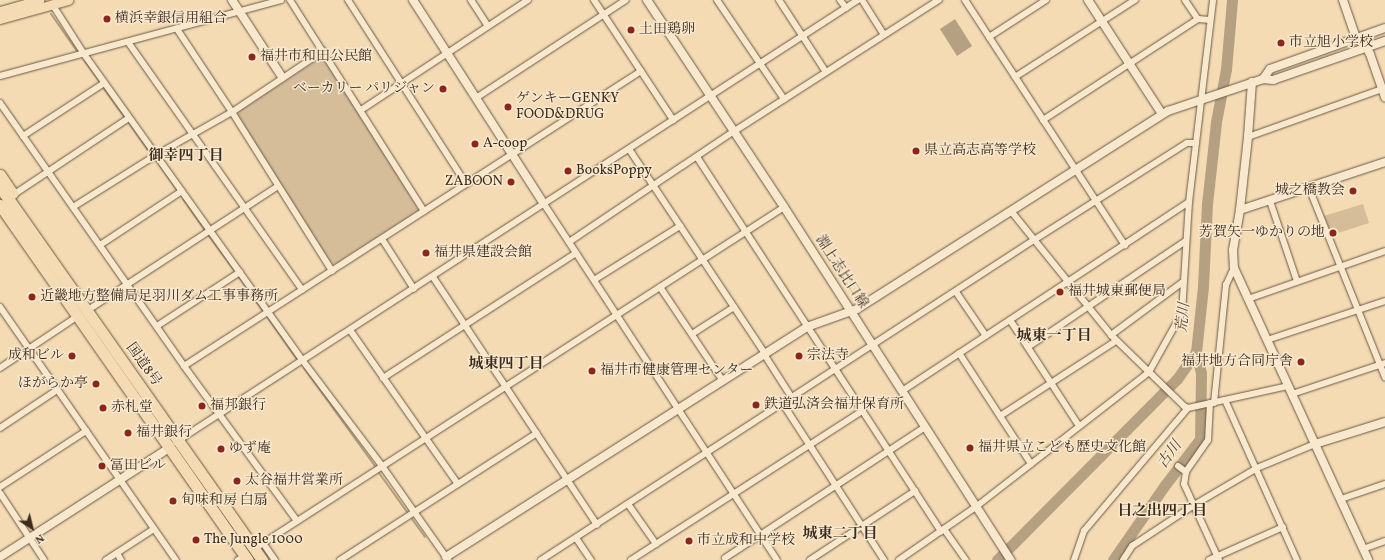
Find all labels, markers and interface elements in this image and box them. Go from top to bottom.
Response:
place label: 横浜幸銀信用組合 [115,11,227,27]
marker: 横浜幸銀信用組合 [102,14,112,24]
place label: 土田鶏卵 [639,22,695,38]
marker: 土田鶏卵 [626,25,636,35]
place label: 市立旭小学校 [1289,35,1373,51]
marker: 市立旭小学校 [1276,38,1286,48]
place label: 福井市和田公民館 [260,49,372,65]
marker: 福井市和田公民館 [247,52,257,62]
place label: ベーカリー パリジャン [292,81,435,97]
marker: ベーカリー パリジャン [438,84,448,94]
place label: ゲンキーGENKY FOOD&DRUG [516,91,619,124]
marker: ゲンキーGENKY FOOD&DRUG [503,102,513,112]
place label: A-coop [483,136,527,152]
marker: A-coop [470,139,480,149]
place label: 県立高志高等学校 [924,143,1036,159]
marker: 県立高志高等学校 [911,146,921,156]
district label: 御幸四丁目 [149,148,223,166]
place label: BooksPoppy [576,163,652,179]
marker: BooksPoppy [563,166,573,176]
place label: ZABOON [445,174,503,190]
marker: ZABOON [506,177,516,187]
place label: 城之橋教会 [1275,183,1345,199]
marker: 城之橋教会 [1348,186,1358,196]
place label: 芳賀矢一ゆかりの地 [1199,225,1325,241]
marker: 芳賀矢一ゆかりの地 [1328,228,1338,238]
street label: 淵上志比口線 [811,232,871,312]
place label: 福井県建設会館 [434,245,532,261]
marker: 福井県建設会館 [421,248,431,258]
place label: 福井城東郵便局 [1068,284,1166,300]
marker: 福井城東郵便局 [1055,287,1065,297]
place label: 近畿地方整備局足羽川ダム工事事務所 [40,289,278,305]
marker: 近畿地方整備局足羽川ダム工事事務所 [27,292,37,302]
water label: 荒川 [1173,302,1195,334]
district label: 城東一丁目 [1017,328,1091,346]
street label: 国道8号 [122,340,164,390]
place label: 成和ビル [8,348,64,364]
place label: 宗法寺 [807,348,849,364]
marker: 成和ビル [67,351,77,361]
marker: 宗法寺 [794,351,804,361]
place label: 福井地方合同庁舎 [1181,354,1293,370]
district label: 城東四丁目 [469,356,543,374]
marker: 福井地方合同庁舎 [1296,357,1306,367]
place label: 福井市健康管理センター [600,363,754,379]
marker: 福井市健康管理センター [587,366,597,376]
place label: ほがらか亭 [18,376,88,392]
marker: ほがらか亭 [91,379,101,389]
place label: 鉄道弘済会福井保育所 [764,397,904,413]
place label: 福邦銀行 [210,398,266,414]
place label: 赤札堂 [111,400,153,416]
marker: 鉄道弘済会福井保育所 [751,400,761,410]
marker: 福邦銀行 [197,401,207,411]
marker: 赤札堂 [98,403,108,413]
place label: 福井銀行 [136,425,192,441]
marker: 福井銀行 [123,428,133,438]
water label: 古川 [1154,438,1186,472]
place label: 福井県立こども歴史文化館 [978,440,1146,456]
place label: ゆず庵 [229,441,271,457]
marker: 福井県立こども歴史文化館 [965,443,975,453]
marker: ゆず庵 [216,444,226,454]
place label: 冨田ビル [110,458,166,474]
marker: 冨田ビル [97,461,107,471]
place label: 太谷福井営業所 [245,473,343,489]
marker: 太谷福井営業所 [232,476,242,486]
place label: 旬味和房 白扇 [181,493,268,509]
marker: 旬味和房 白扇 [168,496,178,506]
district label: 日之出四丁目 [1117,503,1207,521]
north arrow [12,508,52,548]
district label: 城東二丁目 [803,526,877,544]
text: N [32,530,47,547]
place label: The Jungle 1000 [204,532,303,548]
place label: 市立成和中学校 [697,533,795,549]
marker: The Jungle 1000 [191,535,201,545]
marker: 市立成和中学校 [684,536,694,546]

